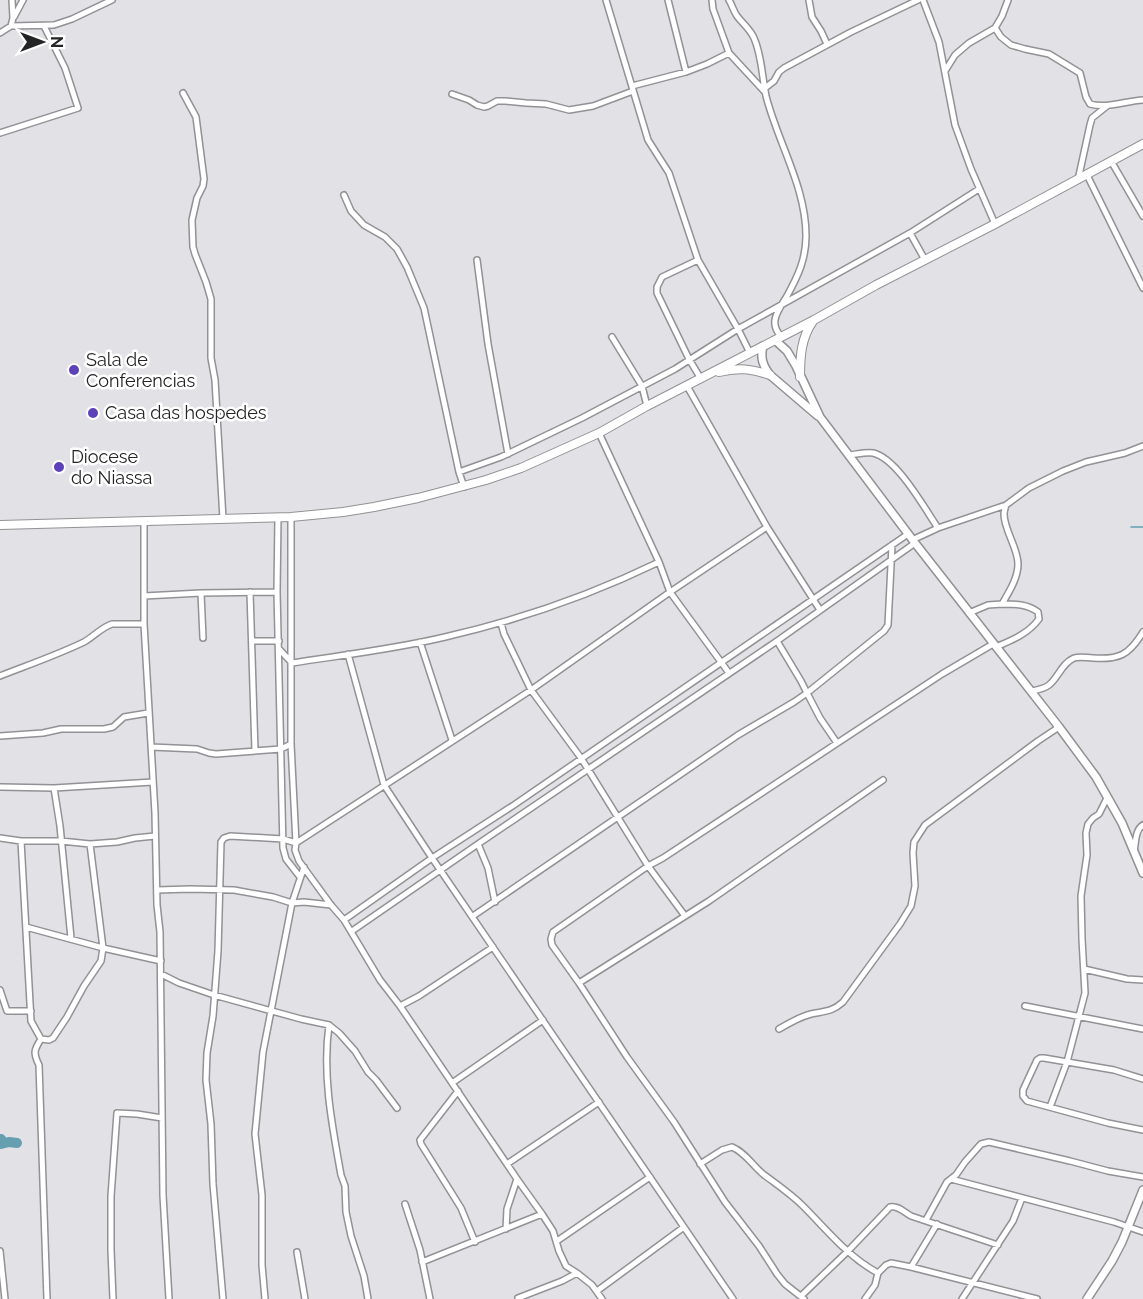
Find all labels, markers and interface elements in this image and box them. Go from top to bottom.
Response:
north arrow [12,12,72,72]
text: N [47,36,66,48]
place label: Sala de Conferencias [86,349,195,391]
marker: Sala de Conferencias [67,363,81,377]
place label: Casa das hospedes [105,402,267,423]
marker: Casa das hospedes [86,406,100,420]
place label: Diocese do Niassa [71,446,152,488]
marker: Diocese do Niassa [52,460,66,474]

